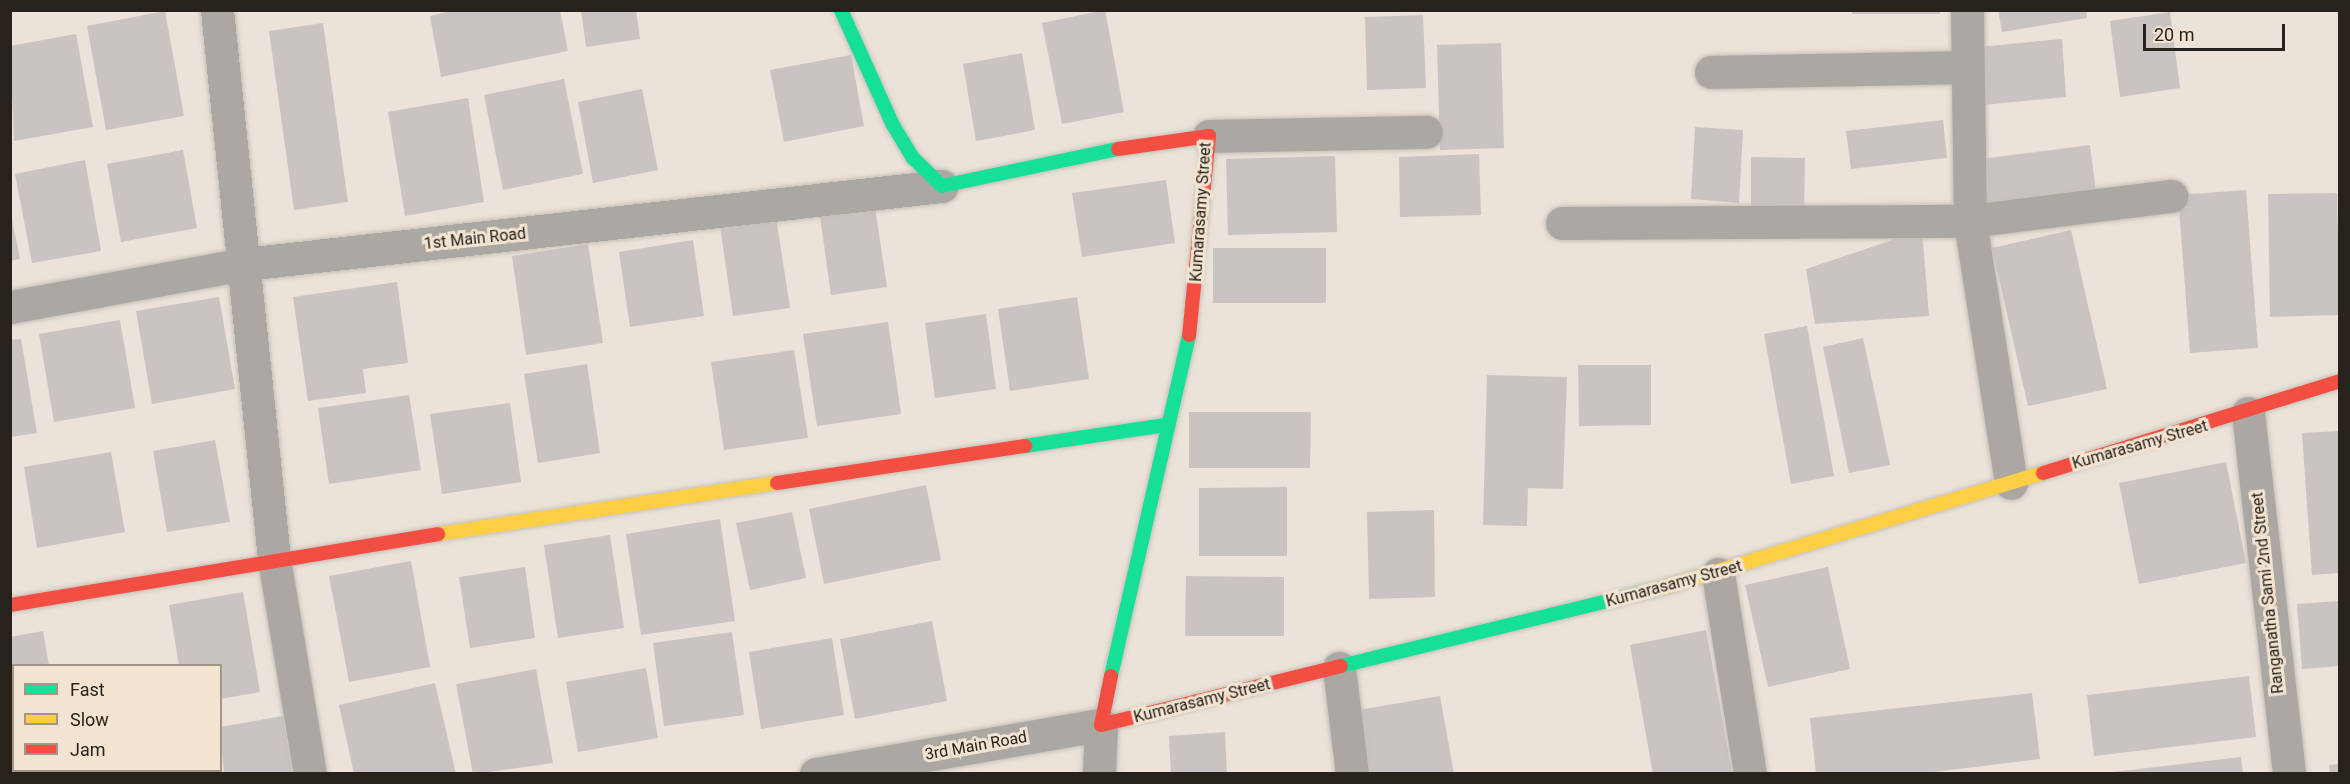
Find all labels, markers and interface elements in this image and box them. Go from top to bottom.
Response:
scale bar [2146,12,2288,50]
text: 20 m [2154,24,2194,45]
street label: Kumarasamy Street [1187,142,1215,282]
street label: 1st Main Road [423,224,527,254]
street label: Kumarasamy Street [2070,416,2210,474]
street label: Ranganatha Sami 2nd Street [2248,491,2288,695]
street label: Kumarasamy Street [1604,557,1744,611]
legend [12,664,222,772]
street label: Kumarasamy Street [1132,675,1272,727]
text: Fast [70,679,105,700]
text: Slow [70,709,109,730]
street label: 3rd Main Road [923,728,1029,764]
text: Jam [70,739,106,760]

